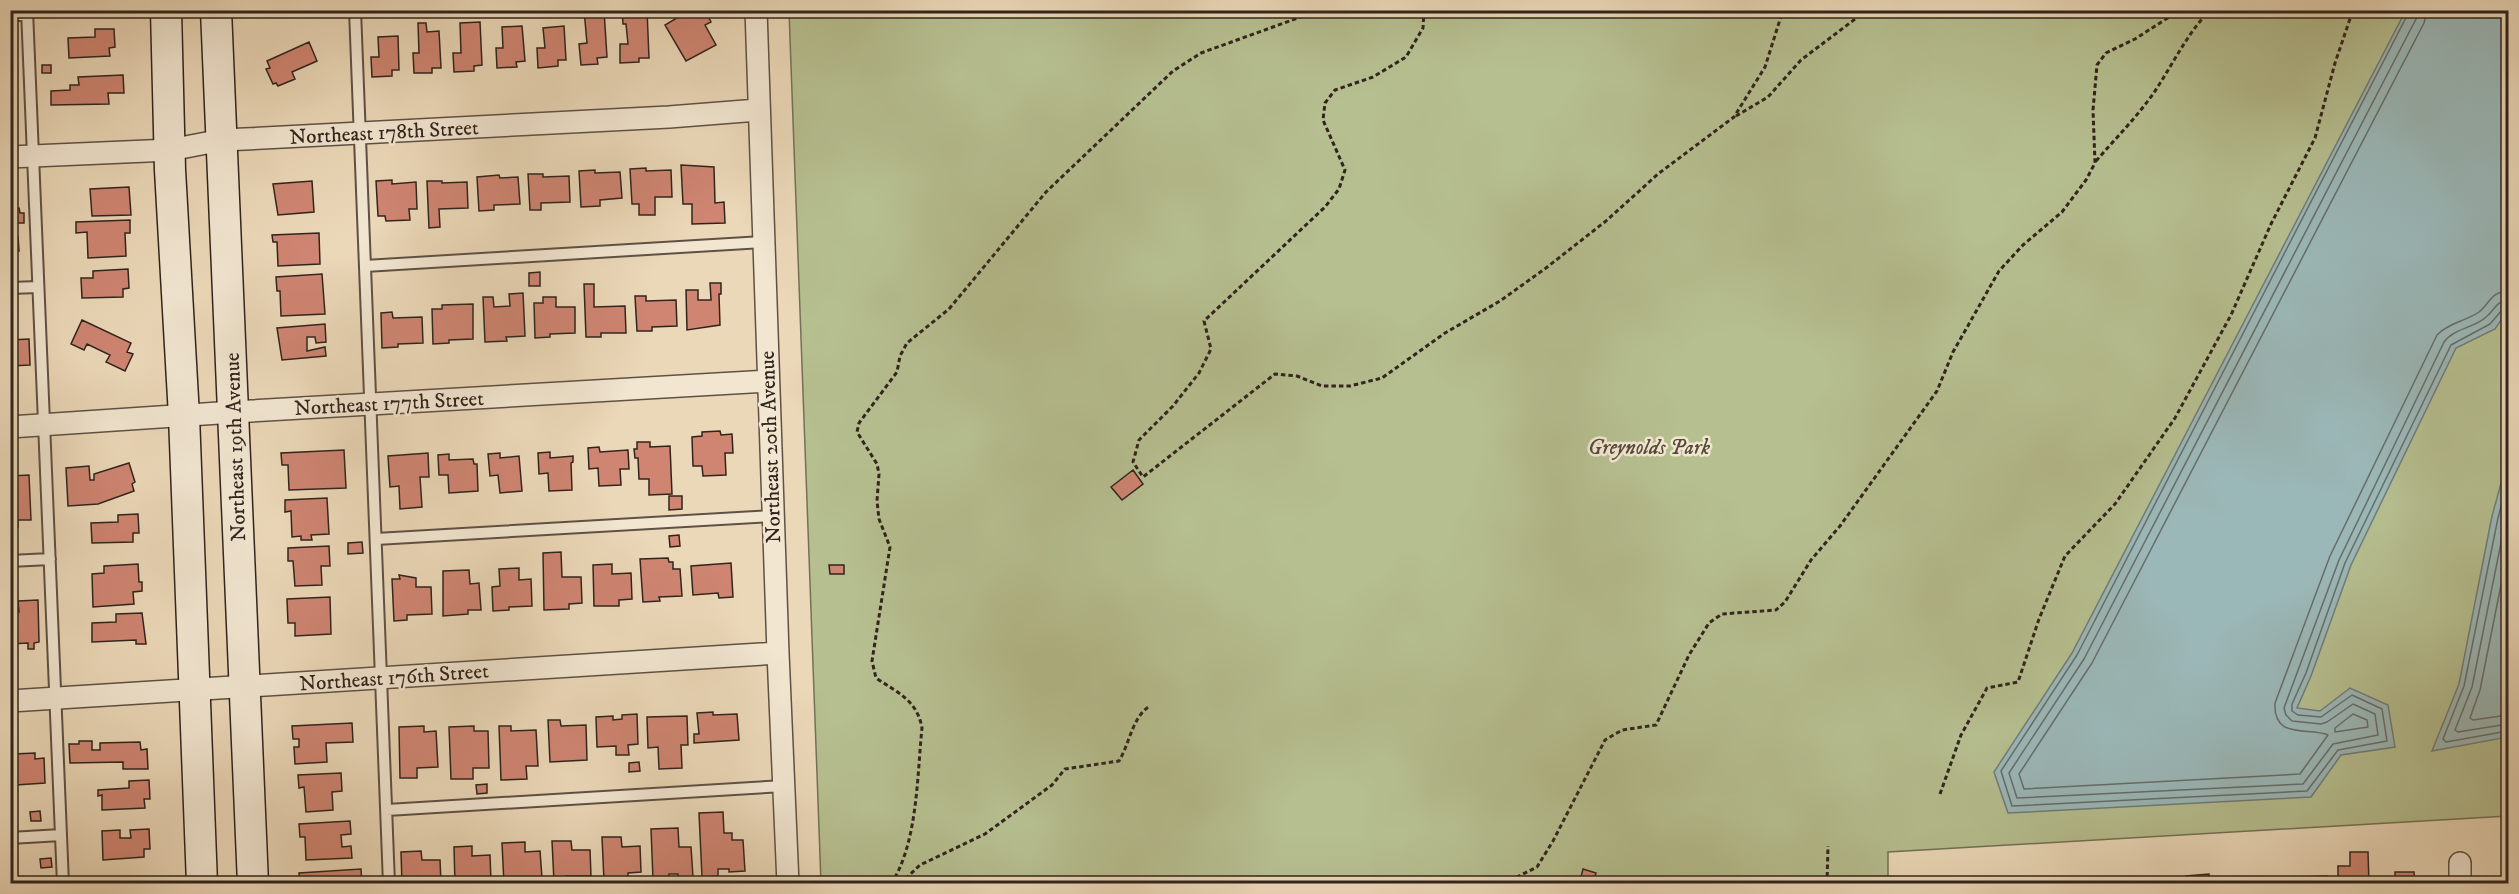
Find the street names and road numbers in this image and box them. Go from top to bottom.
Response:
street label: Northeast 178th Street [289,115,480,151]
street label: Northeast 20th Avenue [755,350,787,544]
street label: Northeast 19th Avenue [220,352,252,542]
street label: Northeast 177th Street [293,386,485,422]
street label: Northeast 176th Street [298,658,490,698]

